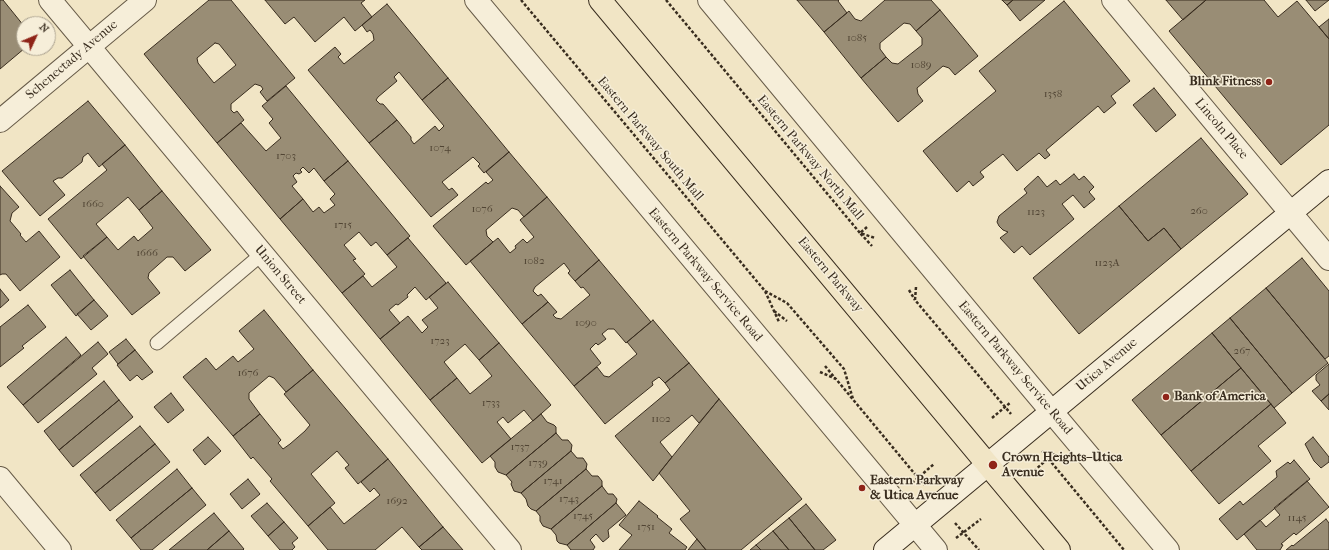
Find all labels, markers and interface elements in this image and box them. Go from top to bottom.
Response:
north arrow [16,16,56,56]
street label: Schenectady Avenue [23,17,121,103]
text: N [37,20,52,36]
house number: 1085 [847,31,867,45]
house number: 1089 [910,58,932,72]
street label: Eastern Parkway South Mall [594,74,706,204]
place label: Blink Fitness [1189,74,1261,90]
marker: Blink Fitness [1264,77,1274,87]
house number: 1358 [1044,87,1062,101]
street label: Eastern Parkway North Mall [753,92,867,224]
street label: Lincoln Place [1191,95,1251,163]
house number: 1074 [429,141,451,155]
house number: 1703 [276,149,296,163]
house number: 1660 [82,197,104,211]
house number: 1076 [471,202,493,216]
house number: 260 [1190,204,1208,218]
street label: Eastern Parkway Service Road [645,205,765,345]
house number: 1123 [1027,205,1045,219]
house number: 1715 [334,218,352,232]
street label: Eastern Parkway [794,234,866,316]
street label: Union Street [251,242,309,308]
house number: 1666 [136,246,158,260]
house number: 1082 [523,254,545,268]
house number: 1123A [1094,256,1120,270]
street label: Eastern Parkway Service Road [955,298,1075,438]
house number: 1090 [575,316,597,330]
house number: 1723 [430,334,450,348]
street label: Utica Avenue [1073,335,1141,395]
house number: 267 [1234,344,1250,358]
house number: 1676 [237,366,259,380]
place label: Bank of America [1174,389,1266,405]
marker: Bank of America [1161,392,1171,402]
house number: 1733 [482,396,500,410]
house number: 1102 [651,412,671,426]
house number: 1737 [510,440,530,454]
place label: Crown Heights–Utica Avenue [1002,450,1122,481]
house number: 1739 [528,456,548,470]
marker: Crown Heights–Utica Avenue [987,459,999,471]
place label: Eastern Parkway & Utica Avenue [870,473,964,504]
house number: 1741 [543,474,563,488]
marker: Eastern Parkway & Utica Avenue [857,483,867,493]
house number: 1743 [559,492,579,506]
house number: 1692 [386,494,408,508]
house number: 1745 [573,509,593,523]
house number: 1145 [1288,511,1306,525]
house number: 1751 [637,520,655,534]

